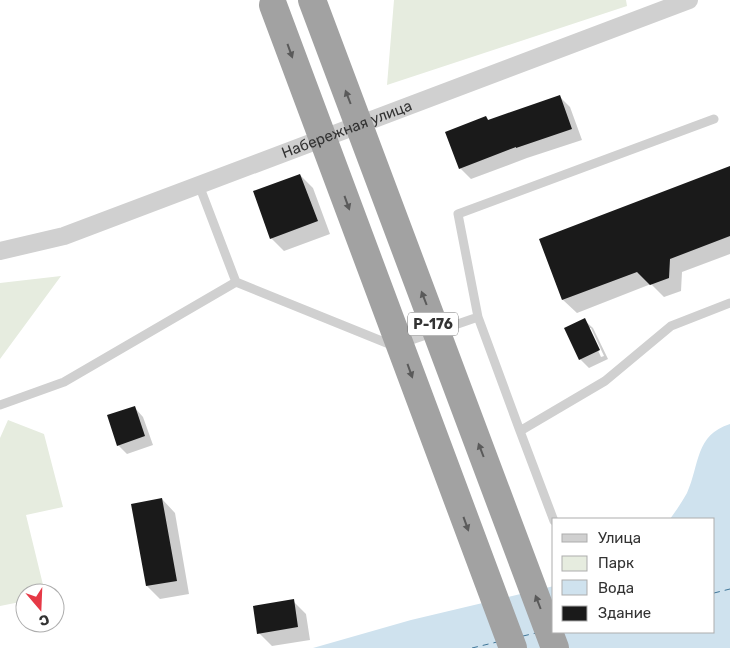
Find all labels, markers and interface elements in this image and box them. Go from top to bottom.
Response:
one-way arrow [287,43,294,58]
one-way arrow [344,89,352,104]
street label: Набережная улица [279,96,414,162]
one-way arrow [343,196,351,211]
one-way arrow [420,290,428,305]
road number: Р-176 [408,312,458,336]
one-way arrow [407,364,414,379]
one-way arrow [477,442,485,457]
one-way arrow [462,517,470,532]
legend [552,518,715,633]
text: Улица [598,529,641,547]
text: Парк [598,554,634,572]
text: Вода [598,579,634,597]
north arrow [15,583,65,633]
one-way arrow [534,595,541,610]
text: Здание [598,604,651,622]
text: С [36,610,51,630]

